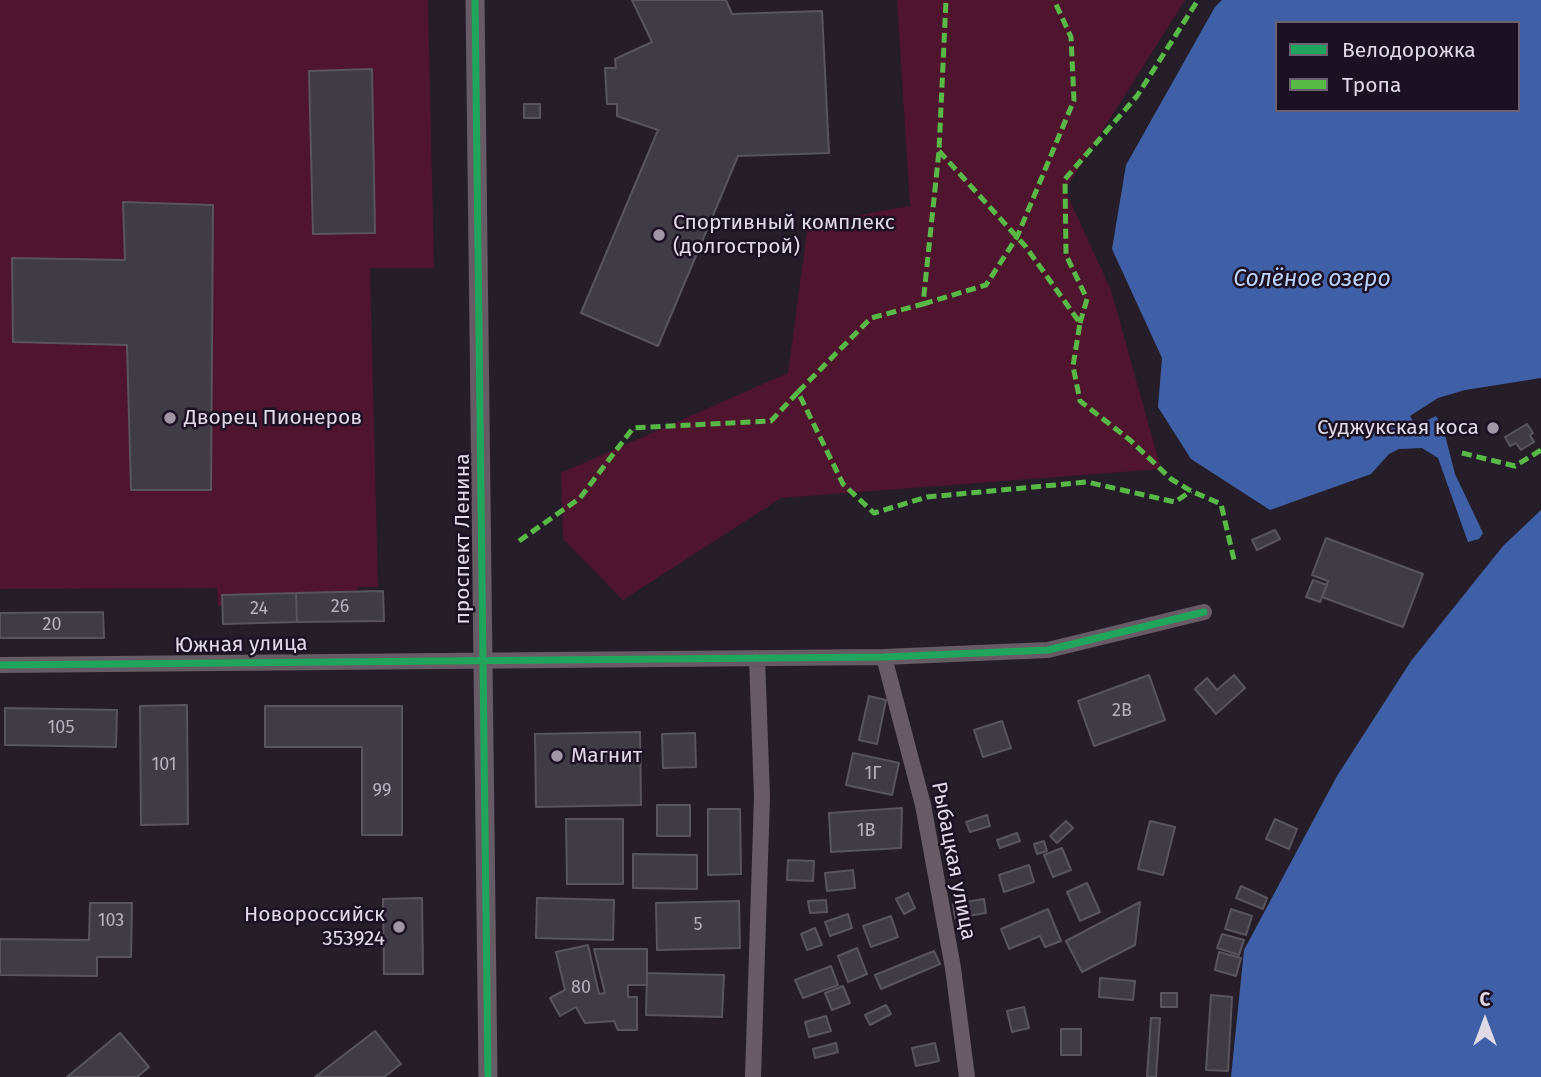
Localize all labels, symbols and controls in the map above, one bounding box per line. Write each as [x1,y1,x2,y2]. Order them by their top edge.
legend [1275,21,1520,112]
text: Велодорожка [1342,37,1476,63]
text: Тропа [1342,72,1401,98]
place label: Спортивный комплекс (долгострой) [673,210,895,260]
marker: Спортивный комплекс (долгострой) [651,227,667,243]
water label: Солёное озеро [1233,266,1391,294]
place label: Дворец Пионеров [184,405,362,431]
marker: Дворец Пионеров [162,410,178,426]
place label: Суджукская коса [1317,415,1479,441]
marker: Суджукская коса [1485,420,1501,436]
street label: проспект Ленина [450,453,476,625]
house number: 26 [331,596,349,618]
house number: 24 [250,598,268,620]
house number: 20 [43,614,61,636]
street label: Южная улица [174,631,308,659]
house number: 2В [1112,700,1132,722]
house number: 105 [48,717,74,739]
place label: Магнит [571,743,642,769]
marker: Магнит [549,748,565,764]
house number: 101 [151,754,177,776]
house number: 1Г [865,763,881,785]
house number: 99 [373,780,391,802]
street label: Рыбацкая улица [925,780,981,942]
house number: 1В [857,820,875,842]
place label: Новороссийск 353924 [244,902,385,952]
house number: 103 [98,910,124,932]
house number: 5 [693,914,703,936]
marker: Новороссийск 353924 [391,919,407,935]
house number: 80 [571,977,591,999]
north arrow [1450,986,1520,1056]
text: С [1480,988,1490,1011]

